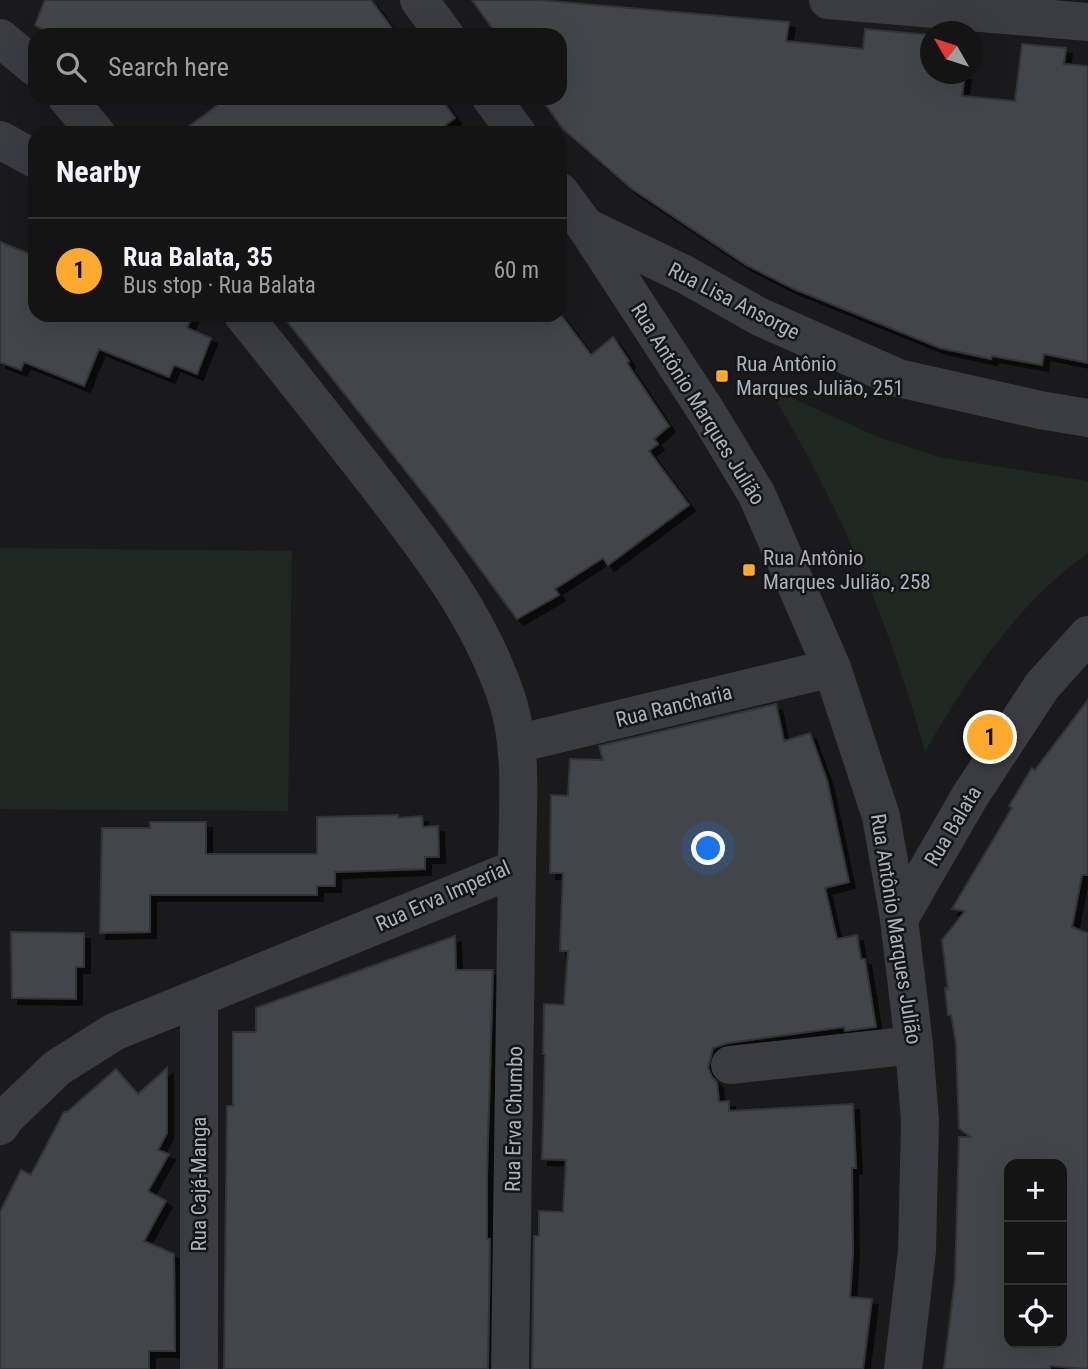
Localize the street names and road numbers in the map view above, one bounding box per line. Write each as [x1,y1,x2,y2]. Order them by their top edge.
street label: Rua Lisa Ansorge [664,258,804,345]
street label: Rua Antônio Marques Julião [626,299,770,509]
street label: Rua Rancharia [613,680,735,732]
street label: Rua Balata [920,782,986,870]
street label: Rua Antônio Marques Julião [866,812,926,1046]
street label: Rua Erva Imperial [372,856,514,936]
street label: Rua Erva Chumbo [501,1046,527,1192]
street label: Rua Cajá-Manga [187,1117,211,1251]

